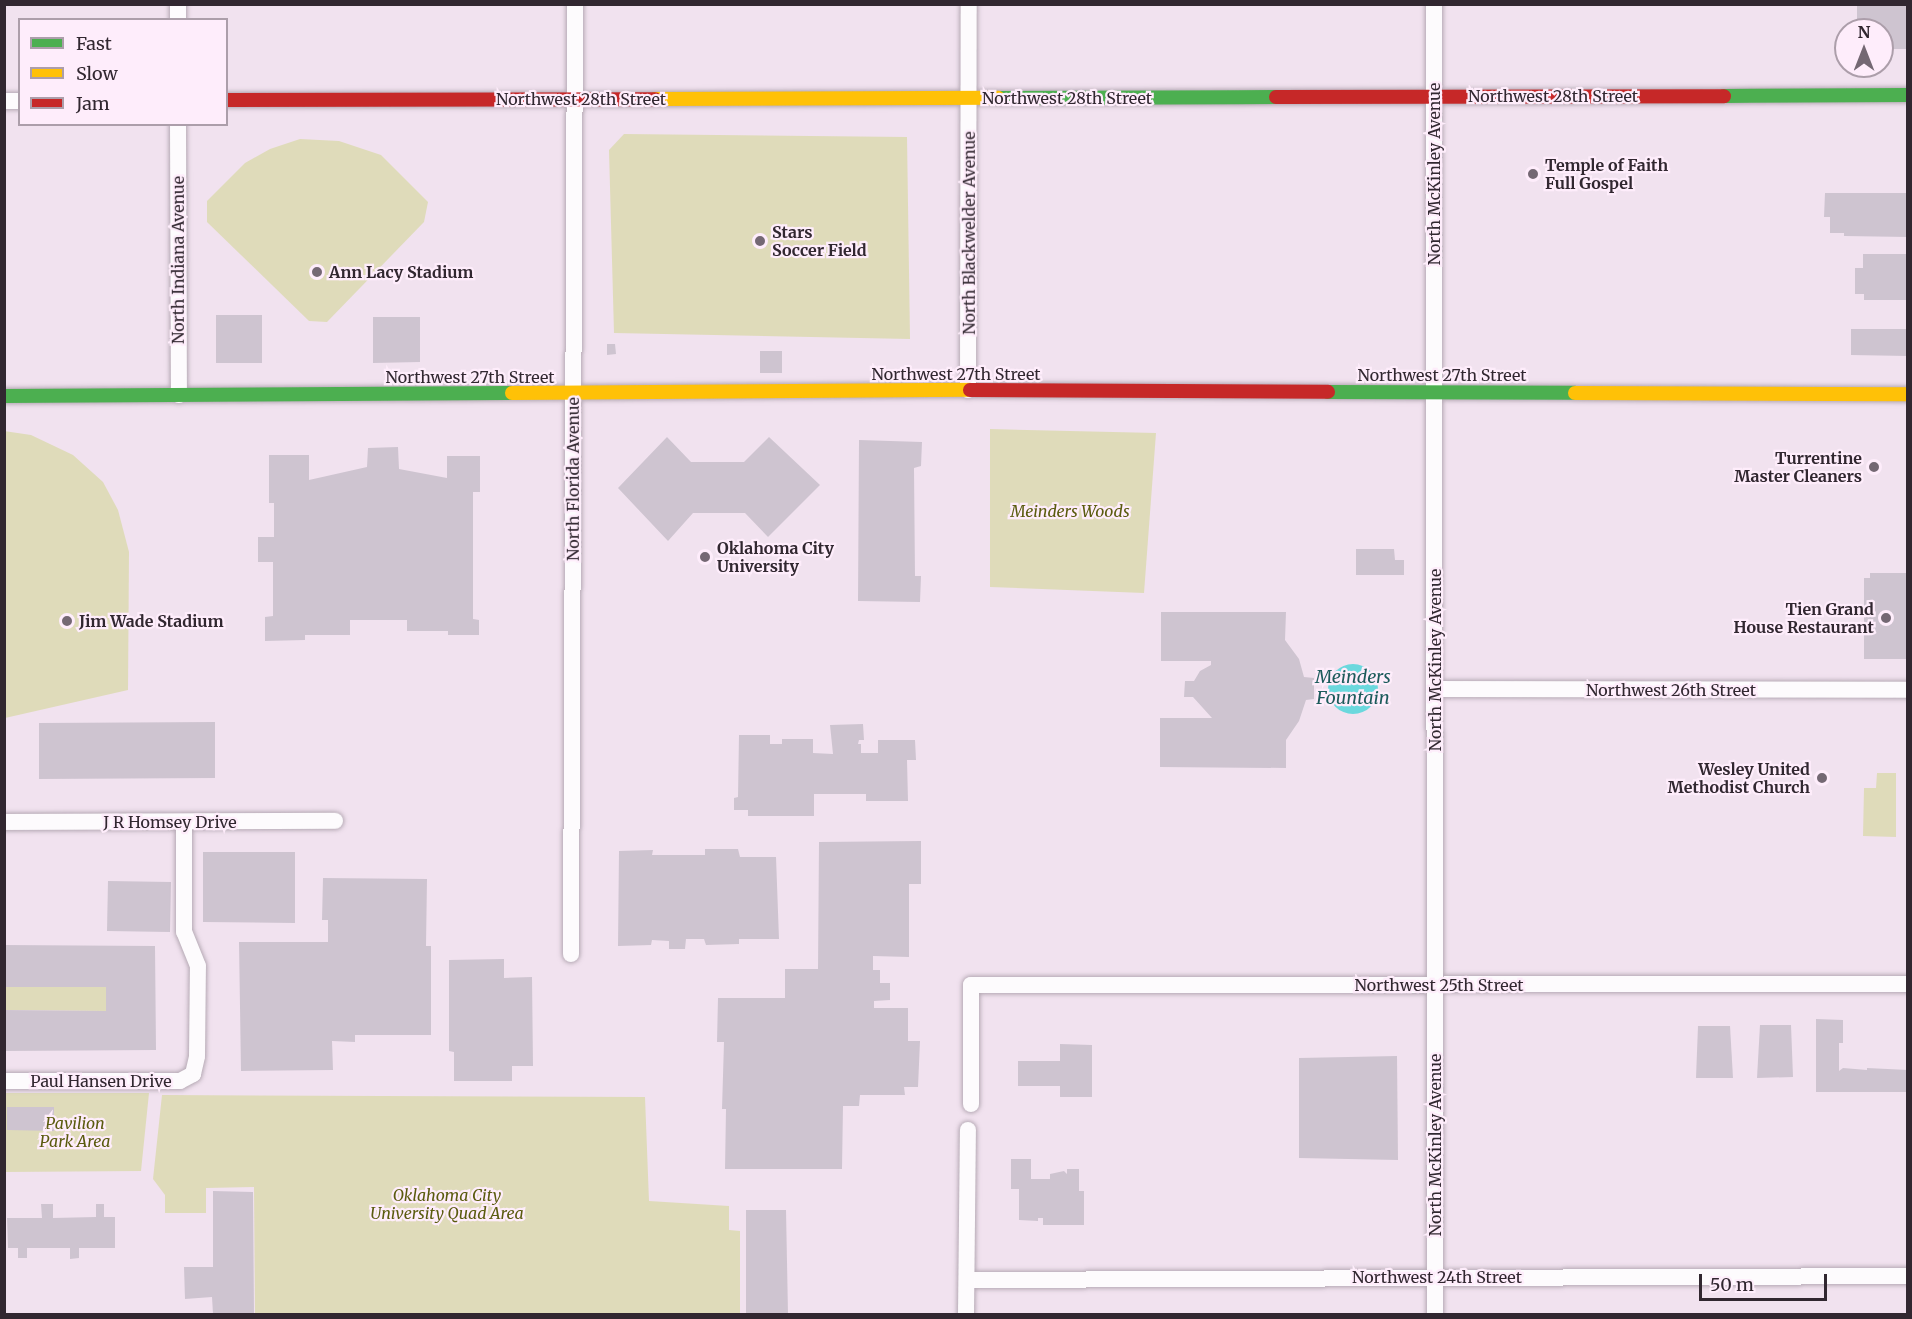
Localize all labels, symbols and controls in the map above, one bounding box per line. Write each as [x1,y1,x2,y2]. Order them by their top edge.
legend [18,18,228,126]
north arrow [1834,18,1894,78]
text: N [1858,22,1870,42]
text: Fast [76,32,112,55]
text: Slow [76,62,118,85]
street label: North McKinley Avenue [1424,83,1444,265]
street label: Northwest 28th Street [1468,86,1638,106]
street label: Northwest 28th Street [982,88,1152,108]
street label: Northwest 28th Street [496,89,666,109]
text: Jam [76,92,110,115]
street label: North Blackwelder Avenue [959,131,979,335]
place label: Temple of Faith Full Gospel [1545,155,1668,193]
marker: Temple of Faith Full Gospel [1526,167,1540,181]
street label: North Indiana Avenue [168,176,188,344]
place label: Stars Soccer Field [772,222,867,260]
marker: Stars Soccer Field [753,234,767,248]
place label: Ann Lacy Stadium [329,262,473,282]
marker: Ann Lacy Stadium [310,265,324,279]
street label: Northwest 27th Street [871,364,1041,384]
street label: Northwest 27th Street [1357,365,1527,385]
street label: Northwest 27th Street [385,367,555,387]
street label: North Florida Avenue [563,397,583,561]
place label: Turrentine Master Cleaners [1734,448,1862,486]
marker: Turrentine Master Cleaners [1867,460,1881,474]
park label: Meinders Woods [1010,501,1130,521]
place label: Oklahoma City University [717,538,834,576]
marker: Oklahoma City University [698,550,712,564]
street label: North McKinley Avenue [1425,569,1445,751]
place label: Tien Grand House Restaurant [1734,599,1874,637]
place label: Jim Wade Stadium [79,611,224,631]
marker: Tien Grand House Restaurant [1879,611,1893,625]
marker: Jim Wade Stadium [60,614,74,628]
water label: Meinders Fountain [1315,667,1391,710]
street label: Northwest 26th Street [1586,680,1756,700]
place label: Wesley United Methodist Church [1668,759,1810,797]
marker: Wesley United Methodist Church [1815,771,1829,785]
street label: J R Homsey Drive [103,812,237,832]
street label: Northwest 25th Street [1355,975,1523,995]
street label: North McKinley Avenue [1425,1054,1445,1236]
street label: Paul Hansen Drive [30,1071,172,1091]
park label: Pavilion Park Area [40,1113,110,1151]
park label: Oklahoma City University Quad Area [370,1185,524,1223]
scale bar [1702,1262,1830,1300]
street label: Northwest 24th Street [1352,1267,1522,1287]
text: 50 m [1710,1273,1754,1296]

